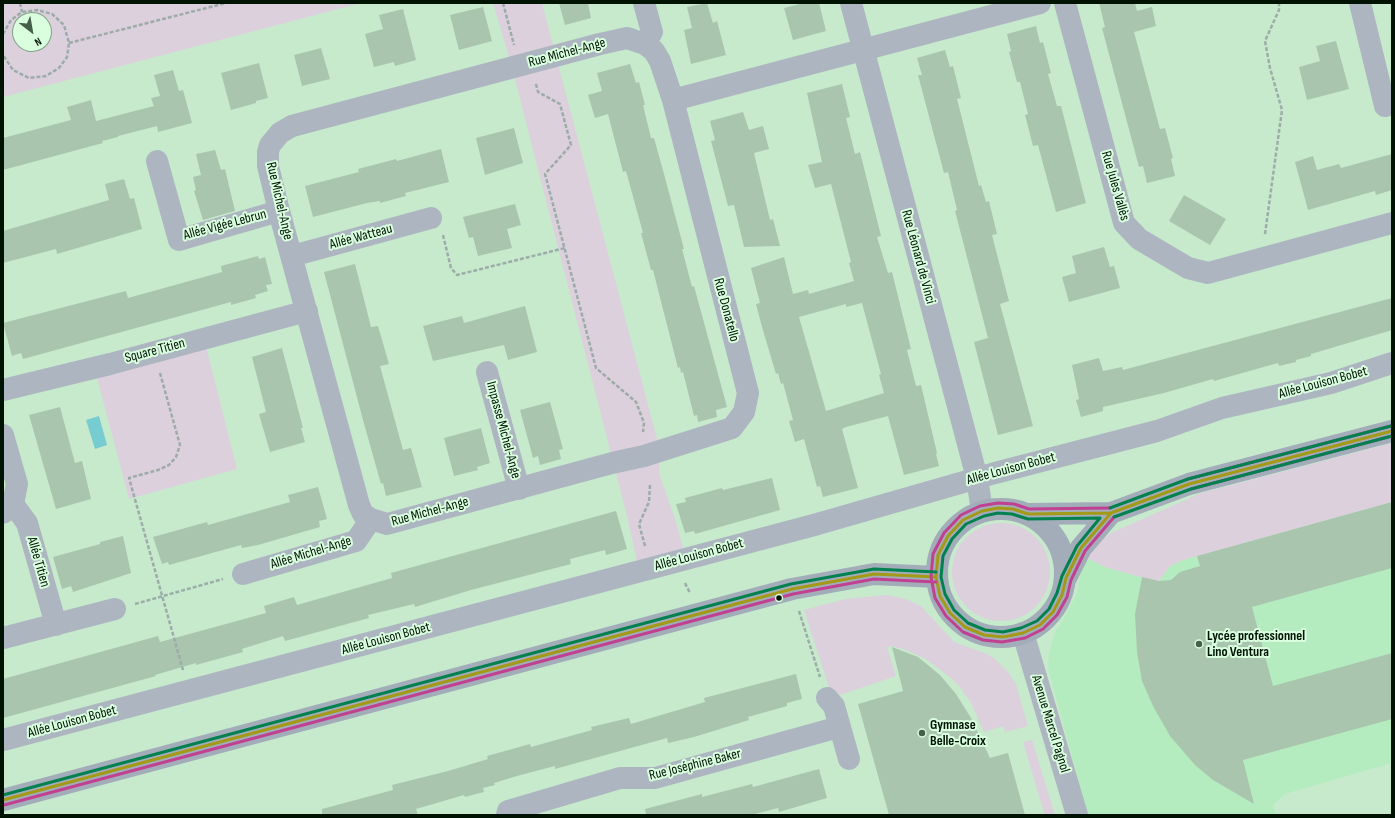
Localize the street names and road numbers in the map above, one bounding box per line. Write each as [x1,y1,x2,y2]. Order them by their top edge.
street label: Rue Michel-Ange [527,35,607,71]
street label: Rue Jules Vallès [1097,149,1133,223]
street label: Rue Michel-Ange [262,161,296,241]
street label: Allée Vigée Lebrun [182,206,268,244]
street label: Rue Léonard de Vinci [897,208,939,306]
street label: Allée Watteau [328,221,394,253]
street label: Rue Donatello [709,276,743,344]
street label: Square Titien [123,335,187,367]
street label: Allée Louison Bobet [1277,363,1369,403]
street label: Impasse Michel-Ange [482,380,524,480]
street label: Allée Louison Bobet [965,449,1057,489]
street label: Rue Michel-Ange [390,494,470,530]
street label: Allée Michel-Ange [268,533,354,573]
street label: Allée Titien [23,535,53,589]
street label: Allée Louison Bobet [653,535,745,575]
street label: Allée Louison Bobet [340,619,432,659]
street label: Avenue Marcel Pagnol [1027,673,1073,775]
street label: Allée Louison Bobet [26,702,118,742]
street label: Rue Joséphine Baker [647,745,743,785]

